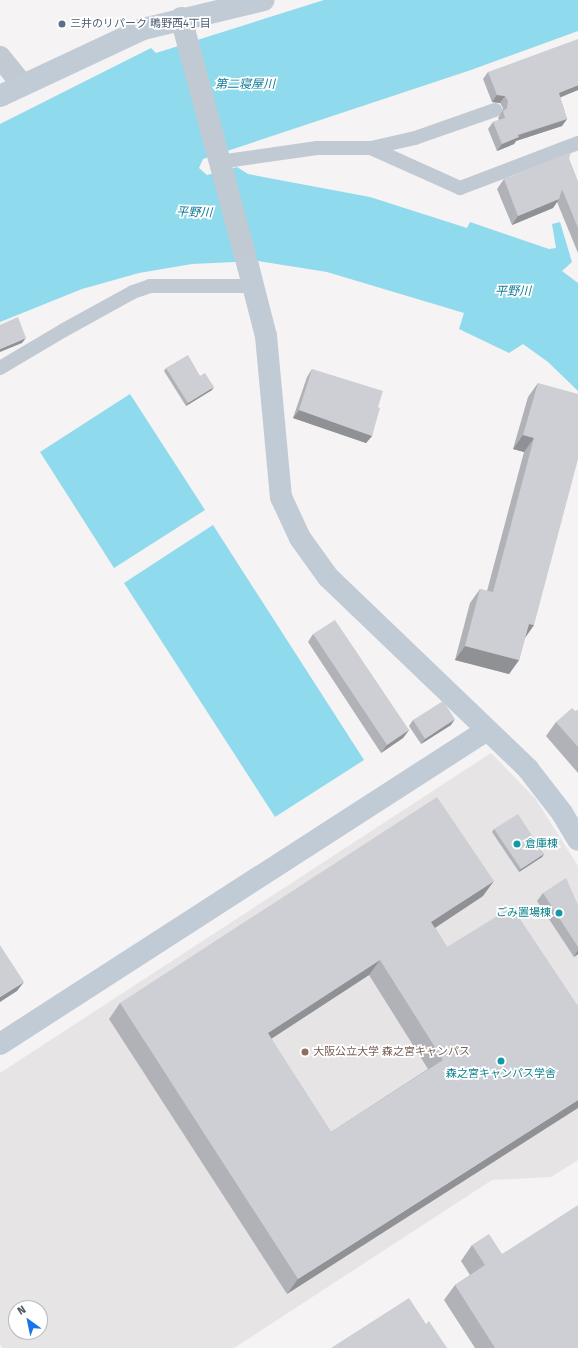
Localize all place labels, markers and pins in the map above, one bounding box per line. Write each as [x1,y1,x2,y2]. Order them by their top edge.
place label: 三井のリパーク 鴫野西4丁目 [70,17,211,31]
marker: 三井のリパーク 鴫野西4丁目 [57,19,67,29]
place label: 倉庫棟 [525,837,558,851]
marker: 倉庫棟 [512,839,522,849]
place label: ごみ置場棟 [496,906,551,920]
marker: ごみ置場棟 [554,908,564,918]
place label: 大阪公立大学 森之宮キャンパス [313,1045,470,1059]
marker: 大阪公立大学 森之宮キャンパス [300,1047,310,1057]
marker: 森之宮キャンパス学舎 [496,1056,506,1066]
place label: 森之宮キャンパス学舎 [446,1067,556,1081]

